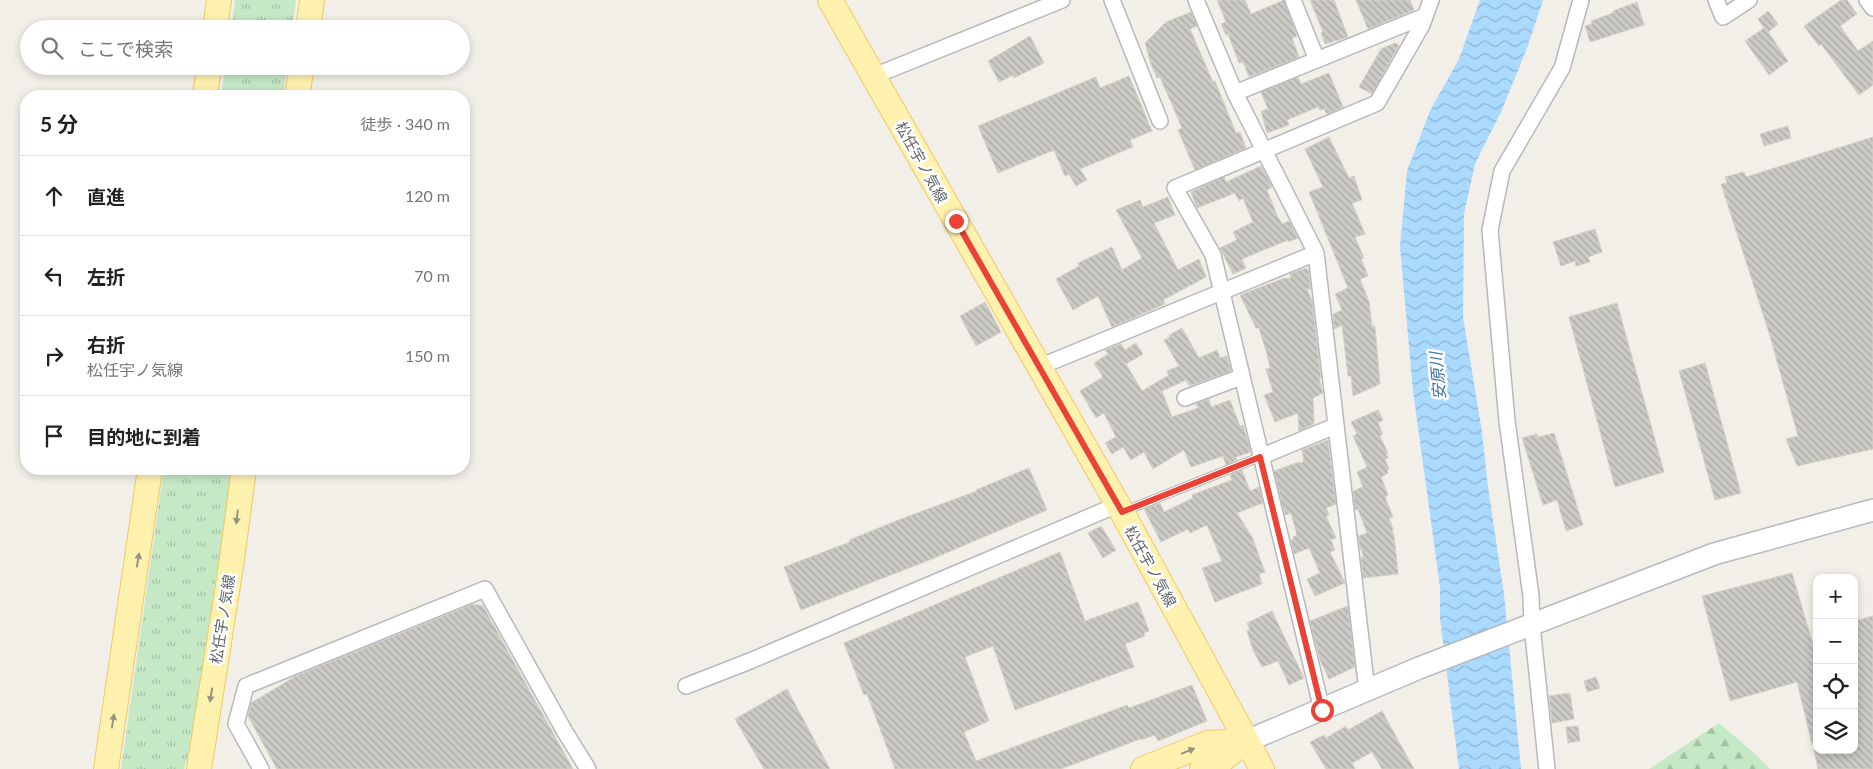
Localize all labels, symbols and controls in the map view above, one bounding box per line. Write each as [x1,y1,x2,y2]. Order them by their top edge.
search box [20,20,470,75]
icon: search [38,34,66,62]
text: ここで検索 [78,37,173,60]
text: 5 分 [40,111,78,136]
text: 徒歩 · 340 m [361,114,450,133]
street label: 松任宇ノ気線 [892,118,952,206]
icon: ahead [40,182,68,210]
text: 直進 [87,185,125,208]
text: 120 m [405,186,450,205]
route end [945,210,968,233]
icon: left [40,262,68,290]
text: 左折 [87,265,125,288]
text: 70 m [414,266,450,285]
text: 右折 [87,333,125,356]
icon: right [40,342,68,370]
text: 150 m [405,346,450,365]
water label: 安原川 [1425,349,1449,401]
text: 松任宇ノ気線 [87,360,183,379]
icon: arrive [40,422,68,450]
text: 目的地に到着 [87,425,201,448]
one-way arrow [233,509,241,525]
street label: 松任宇ノ気線 [1121,522,1181,610]
one-way arrow [134,552,142,568]
street label: 松任宇ノ気線 [206,573,238,665]
map controls [1813,574,1858,754]
button: + [1813,574,1858,619]
button: − [1813,619,1858,664]
button: locate [1813,664,1858,709]
one-way arrow [206,687,214,703]
route start [1311,699,1334,722]
button: layers [1813,709,1858,754]
one-way arrow [109,712,117,728]
one-way arrow [1181,747,1196,755]

